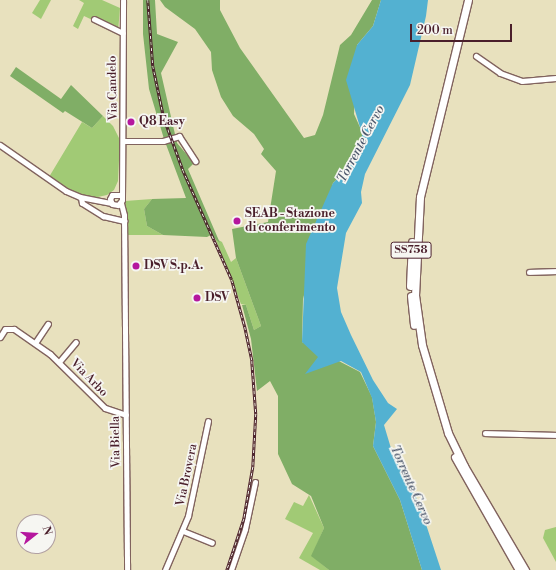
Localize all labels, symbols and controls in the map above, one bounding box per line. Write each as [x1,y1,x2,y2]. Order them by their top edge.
scale bar [412,16,514,42]
text: 200 m [417,23,453,38]
street label: Via Candelo [105,55,121,121]
water label: Torrente Cervo [334,103,388,185]
place label: Q8 Easy [139,115,185,129]
marker: Q8 Easy [126,117,136,127]
place label: SEAB - Stazione di conferimento [245,207,336,235]
marker: SEAB - Stazione di conferimento [232,216,242,226]
road number: SS758 [390,241,432,259]
place label: DSV S.p.A. [144,259,203,273]
marker: DSV S.p.A. [131,261,141,271]
place label: DSV [205,291,229,305]
marker: DSV [192,293,202,303]
street label: Via Arbo [67,356,111,400]
street label: Via Biella [108,416,124,468]
street label: Via Brovera [173,442,201,508]
water label: Torrente Cervo [386,443,436,527]
north arrow [16,514,56,554]
text: N [39,525,54,537]

